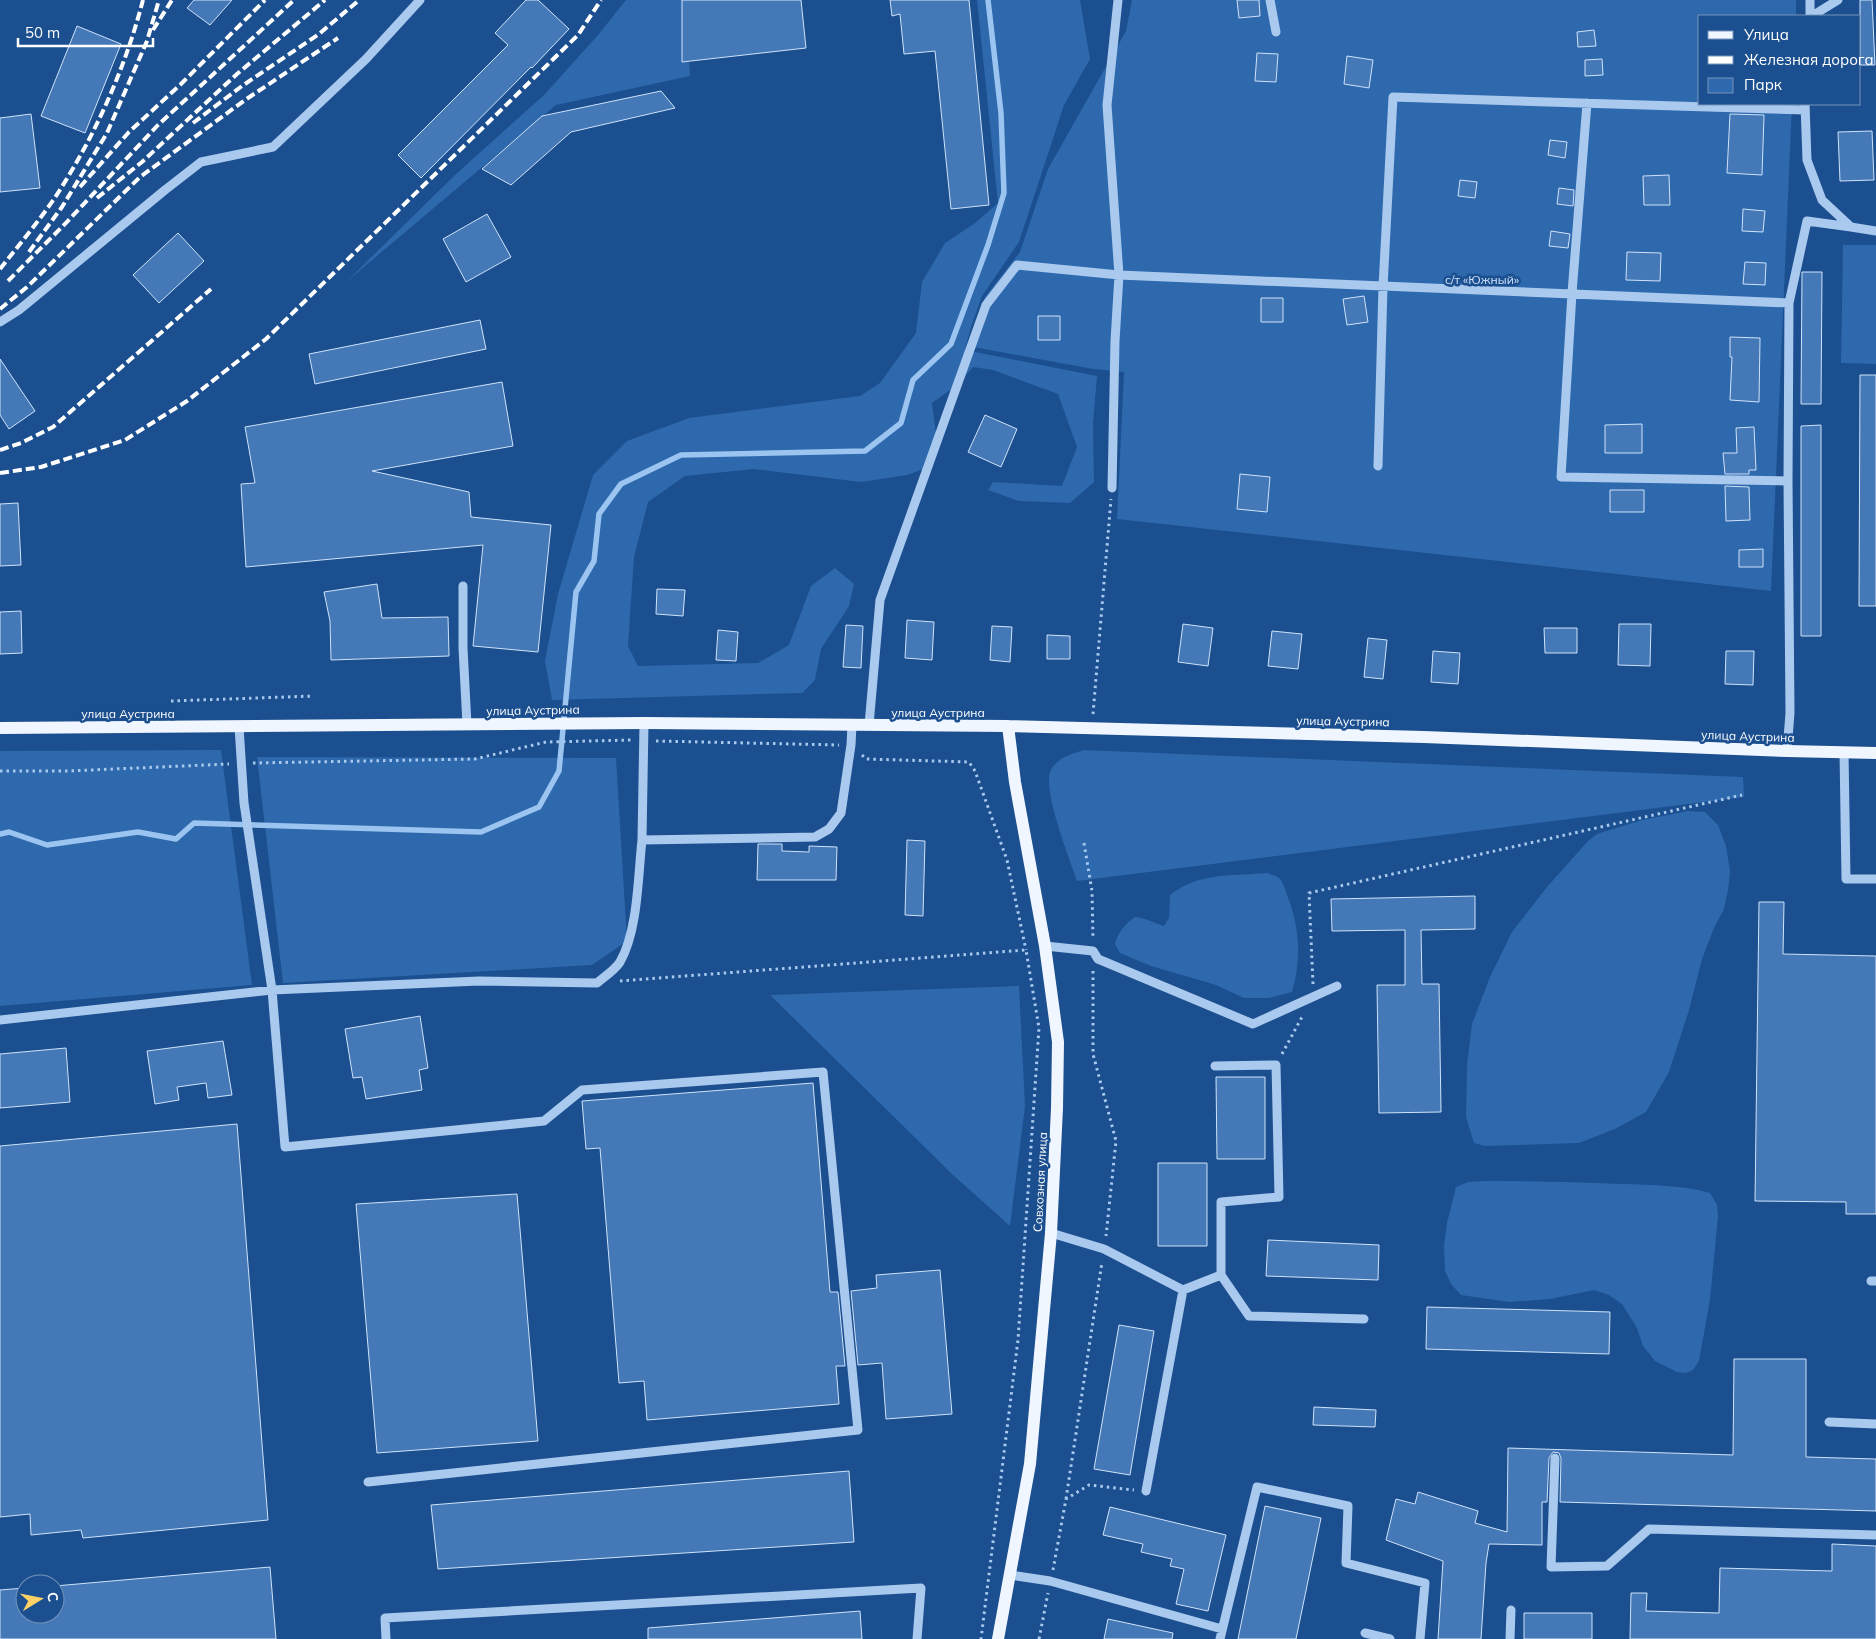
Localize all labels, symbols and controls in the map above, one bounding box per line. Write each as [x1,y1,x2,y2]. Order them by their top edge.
scale bar [18,15,152,47]
legend [1698,15,1861,105]
text: 50 m [25,23,60,42]
text: Улица [1743,25,1789,44]
text: Железная дорога [1744,50,1874,69]
text: Парк [1744,75,1783,94]
park label: с/т «Южный» [1445,272,1520,287]
street label: улица Аустрина [486,702,580,718]
street label: улица Аустрина [891,705,985,720]
street label: улица Аустрина [81,706,175,721]
street label: улица Аустрина [1296,713,1390,729]
street label: улица Аустрина [1701,727,1795,745]
street label: Совхозная улица [1030,1131,1050,1233]
north arrow [15,1574,65,1624]
text: С [43,1590,62,1603]

